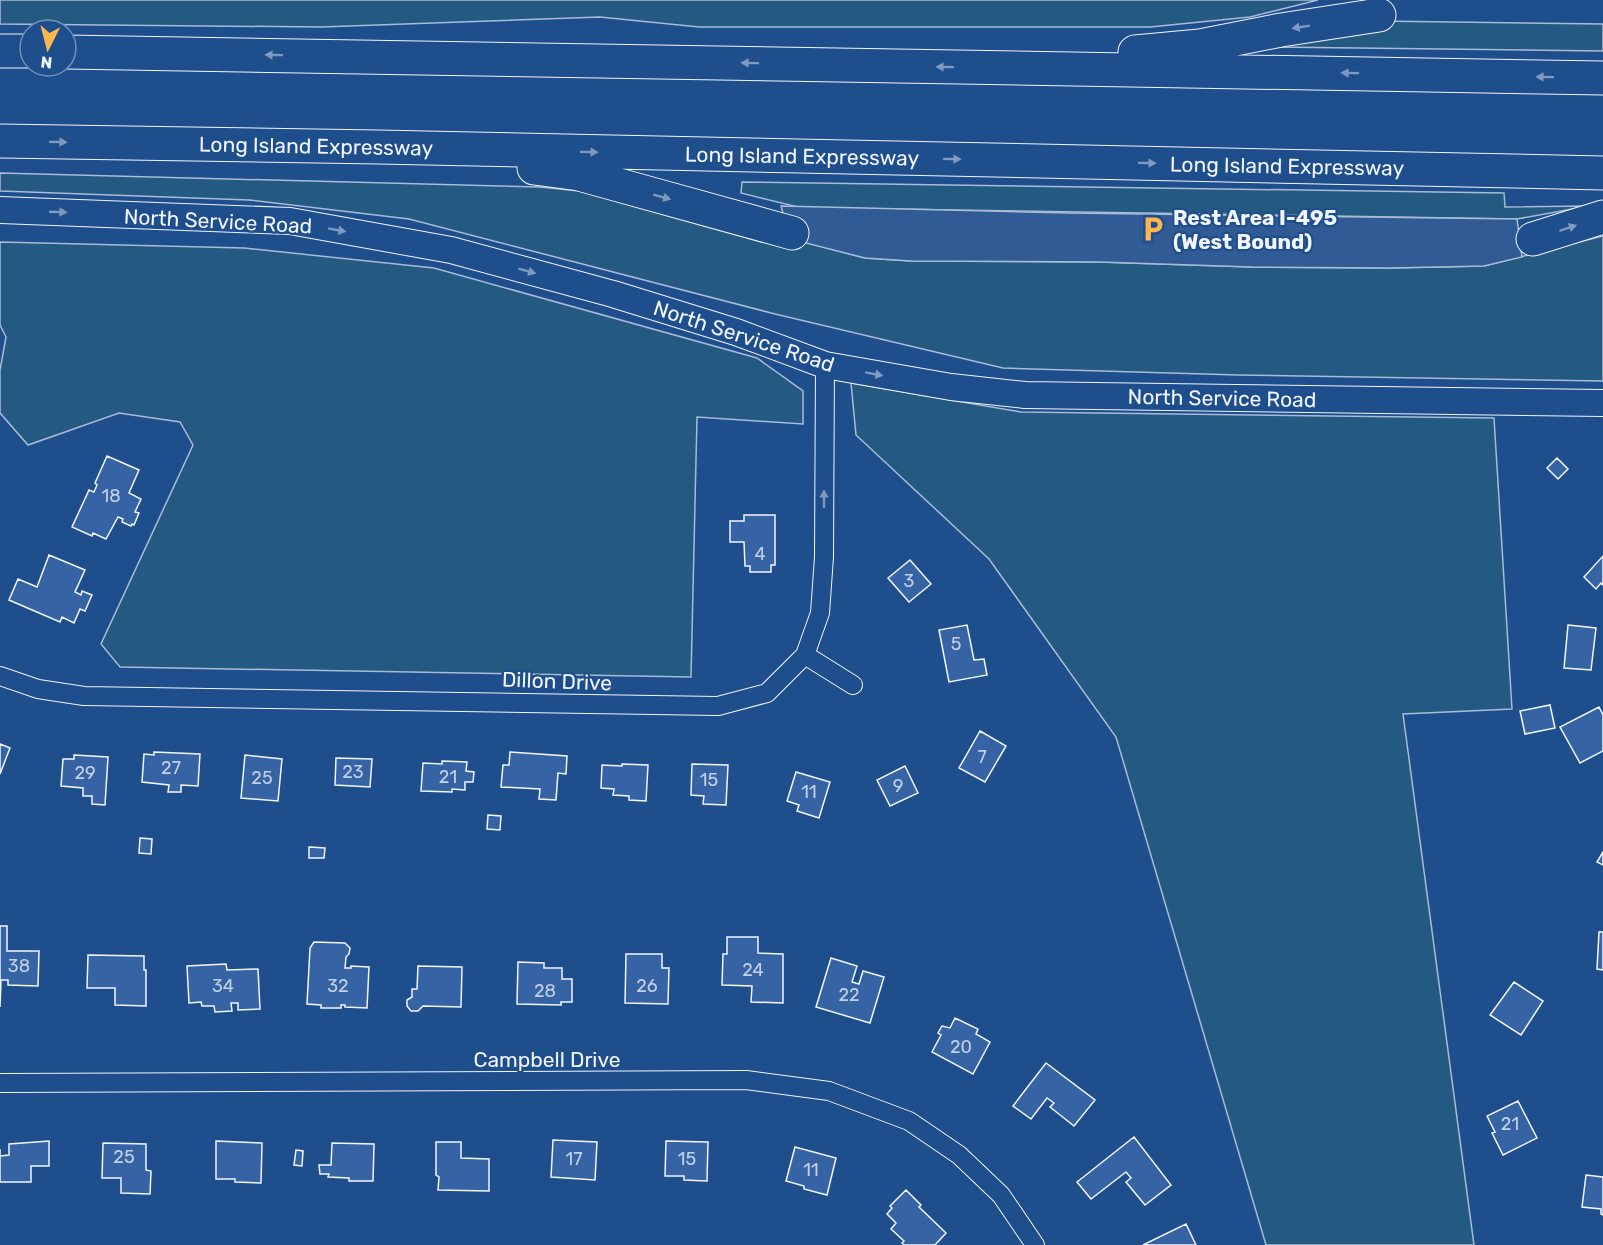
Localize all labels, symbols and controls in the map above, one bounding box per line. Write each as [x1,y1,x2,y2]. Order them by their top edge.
north arrow [18,18,78,78]
one-way arrow [1291,22,1310,31]
one-way arrow [265,51,284,60]
text: N [40,52,53,72]
one-way arrow [740,59,759,68]
one-way arrow [935,62,954,71]
one-way arrow [1340,69,1359,78]
one-way arrow [1535,72,1554,81]
street label: Long Island Expressway [199,131,434,161]
one-way arrow [49,137,68,147]
street label: Long Island Expressway [685,141,920,171]
one-way arrow [580,147,599,156]
street label: Long Island Expressway [1170,151,1405,181]
one-way arrow [943,154,962,164]
one-way arrow [1138,159,1157,168]
one-way arrow [653,193,671,202]
street label: North Service Road [123,204,313,238]
place label: Rest Area I-495 (West Bound) [1173,205,1337,254]
one-way arrow [49,208,68,217]
parking icon: Rest Area I-495 (West Bound) [1138,214,1168,244]
one-way arrow [1559,223,1577,232]
one-way arrow [327,225,346,234]
one-way arrow [518,267,536,276]
street label: North Service Road [650,295,838,377]
one-way arrow [865,370,884,379]
street label: North Service Road [1128,384,1316,412]
house number: 18 [101,485,121,507]
one-way arrow [819,489,829,508]
house number: 4 [754,543,766,565]
house number: 3 [904,570,914,592]
house number: 5 [951,633,961,655]
street label: Dillon Drive [501,667,613,695]
house number: 7 [977,746,987,768]
house number: 27 [161,757,181,779]
house number: 23 [342,761,364,783]
house number: 29 [74,762,96,784]
house number: 21 [439,766,457,788]
house number: 25 [251,767,273,789]
house number: 15 [700,769,718,791]
house number: 9 [893,775,903,797]
house number: 11 [801,781,817,803]
house number: 38 [8,955,30,977]
house number: 24 [742,959,764,981]
house number: 34 [212,975,234,997]
house number: 32 [327,975,349,997]
house number: 26 [636,975,658,997]
house number: 28 [534,980,556,1002]
house number: 22 [838,984,860,1006]
house number: 20 [950,1036,972,1058]
street label: Campbell Drive [474,1047,620,1072]
house number: 21 [1501,1113,1519,1135]
house number: 25 [113,1146,135,1168]
house number: 17 [566,1148,582,1170]
house number: 15 [678,1148,696,1170]
house number: 11 [803,1159,819,1181]

